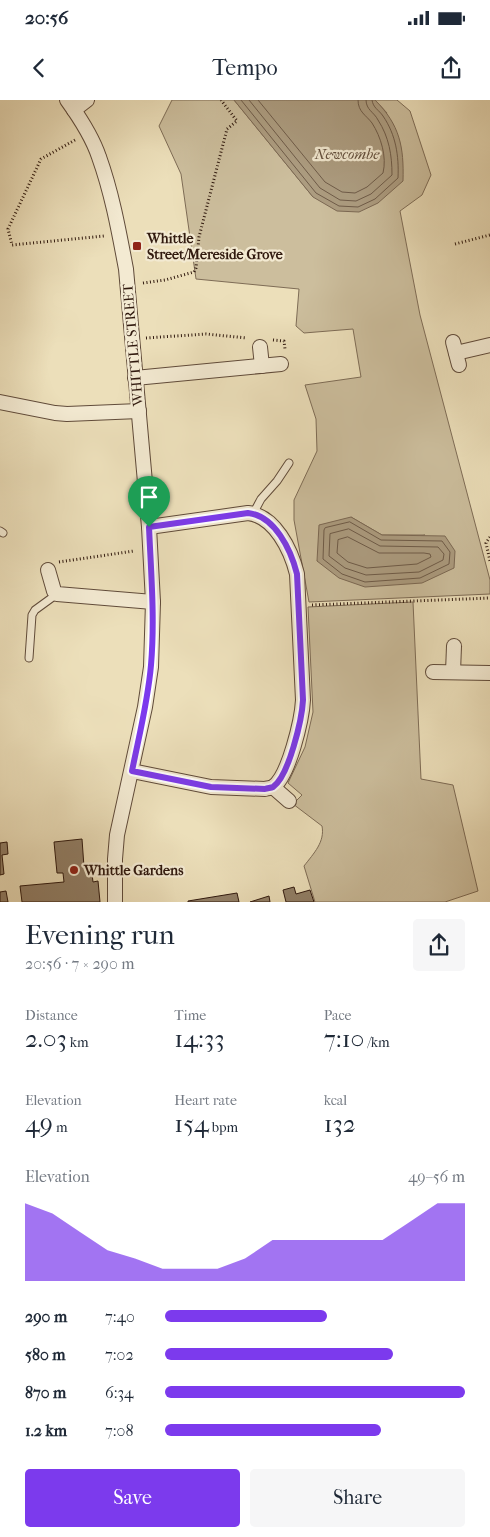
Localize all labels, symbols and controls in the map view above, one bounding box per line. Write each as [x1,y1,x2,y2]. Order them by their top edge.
text: 20:56 [25,7,68,29]
icon: back [25,54,53,82]
icon: share [437,54,465,82]
text: Tempo [212,55,278,81]
water label: Newcombe [314,145,380,163]
place label: Whittle Street/Mereside Grove [146,230,283,263]
marker: Whittle Street/Mereside Grove [131,240,143,252]
street label: WHITTLE STREET [119,283,147,408]
pin [128,476,170,527]
icon: arrive [135,483,163,511]
place label: Whittle Gardens [83,862,184,879]
marker: Whittle Gardens [68,864,80,876]
text: Evening run [25,918,175,951]
button: share [413,919,465,971]
text: 20:56 · 7 × 290 m [25,954,135,973]
text: Distance [25,1007,78,1024]
text: Time [174,1007,206,1024]
text: Pace [324,1007,352,1024]
text: 2.03 [25,1024,67,1053]
text: 14:33 [174,1024,225,1053]
text: 7:10 [324,1024,364,1053]
text: km [67,1034,89,1051]
text: /km [364,1034,390,1051]
text: Elevation [25,1092,82,1109]
text: Heart rate [174,1092,237,1109]
text: kcal [324,1092,347,1109]
text: 49 [25,1109,53,1138]
text: 154 [174,1109,209,1138]
text: 132 [324,1109,356,1138]
text: m [53,1119,68,1136]
text: bpm [209,1119,238,1136]
text: Elevation [25,1167,90,1186]
text: 49–56 m [408,1167,465,1186]
text: 290 m [25,1307,67,1326]
text: 7:40 [105,1307,135,1326]
text: 580 m [25,1345,66,1364]
text: 7:02 [105,1345,134,1364]
text: 870 m [25,1383,66,1402]
text: 6:34 [105,1383,134,1402]
text: 1.2 km [25,1421,67,1440]
text: 7:08 [105,1421,133,1440]
button: Save [25,1469,240,1527]
button: Share [250,1469,465,1527]

